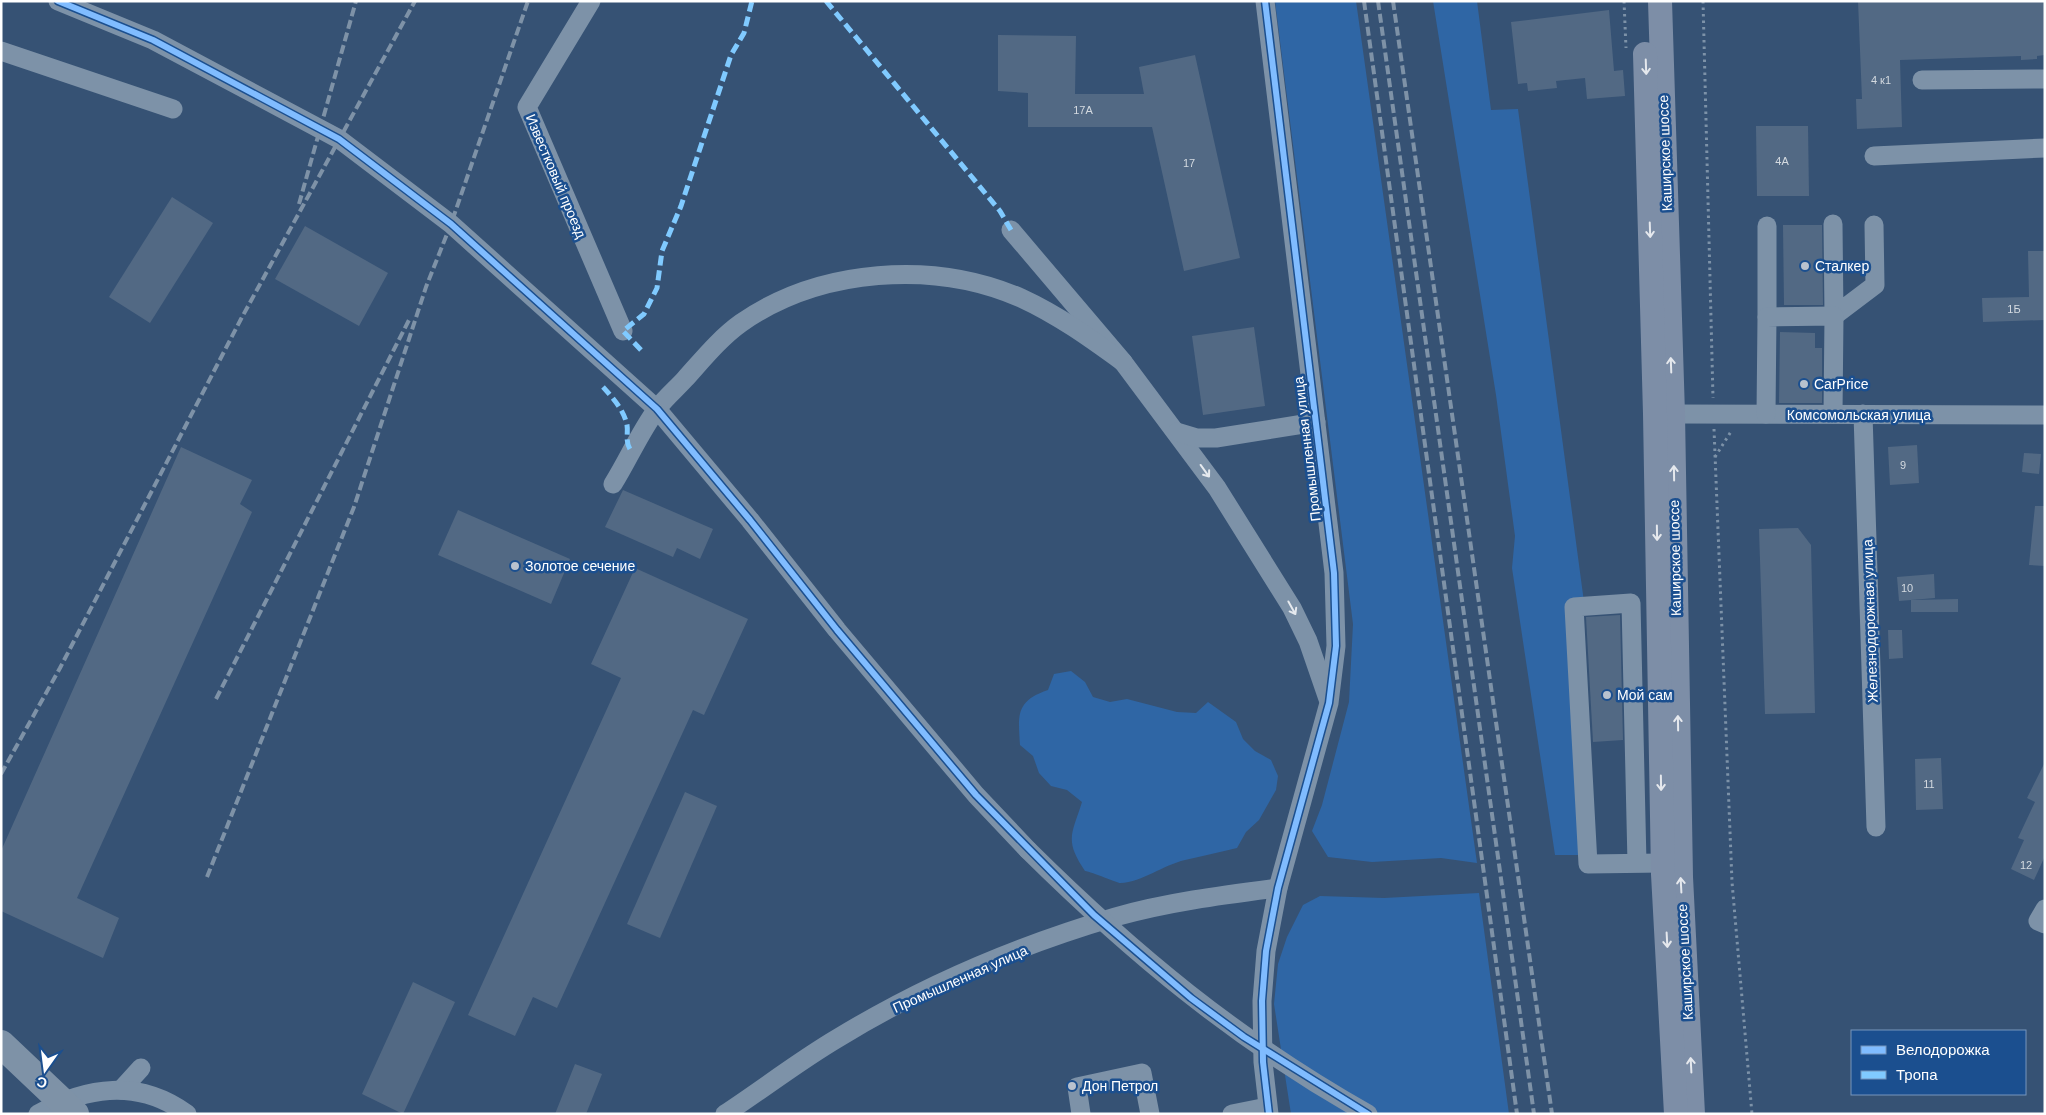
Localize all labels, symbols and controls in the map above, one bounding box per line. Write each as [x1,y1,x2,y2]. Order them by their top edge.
one-way arrow [1641,59,1651,75]
house number: 4 к1 [1871,74,1891,86]
street label: Каширское шоссе [1655,94,1675,211]
house number: 17А [1073,104,1093,116]
street label: Известковый проезд [523,112,589,240]
house number: 4А [1775,155,1789,167]
house number: 17 [1183,157,1195,169]
one-way arrow [1645,222,1655,238]
place label: Сталкер [1815,258,1869,274]
marker: Сталкер [1799,260,1811,272]
house number: 1Б [2007,303,2021,315]
one-way arrow [1667,357,1676,373]
street label: Промышленная улица [1290,376,1324,522]
place label: CarPrice [1814,376,1869,392]
marker: CarPrice [1798,378,1810,390]
street label: Комсомольская улица [1787,407,1931,423]
house number: 9 [1900,459,1906,471]
one-way arrow [1200,464,1210,478]
one-way arrow [1669,465,1679,482]
street label: Каширское шоссе [1666,499,1684,616]
one-way arrow [1652,524,1662,541]
street label: Железнодорожная улица [1859,539,1881,703]
place label: Золотое сечение [525,558,635,574]
marker: Золотое сечение [509,560,521,572]
house number: 10 [1901,582,1913,594]
one-way arrow [1287,601,1297,616]
place label: Мой сам [1617,687,1673,703]
marker: Мой сам [1601,689,1613,701]
one-way arrow [1673,715,1683,732]
one-way arrow [1656,774,1666,791]
house number: 11 [1923,778,1935,790]
house number: 12 [2020,859,2032,871]
one-way arrow [1677,878,1686,894]
street label: Каширское шоссе [1674,903,1696,1021]
one-way arrow [1662,931,1671,947]
street label: Промышленная улица [890,942,1030,1016]
legend [1851,1030,2026,1095]
text: Велодорожка [1896,1041,1990,1058]
north arrow [20,1045,70,1095]
one-way arrow [1686,1057,1695,1073]
text: Тропа [1896,1066,1938,1083]
text: С [35,1074,49,1092]
place label: Дон Петрол [1082,1078,1158,1094]
marker: Дон Петрол [1066,1080,1078,1092]

